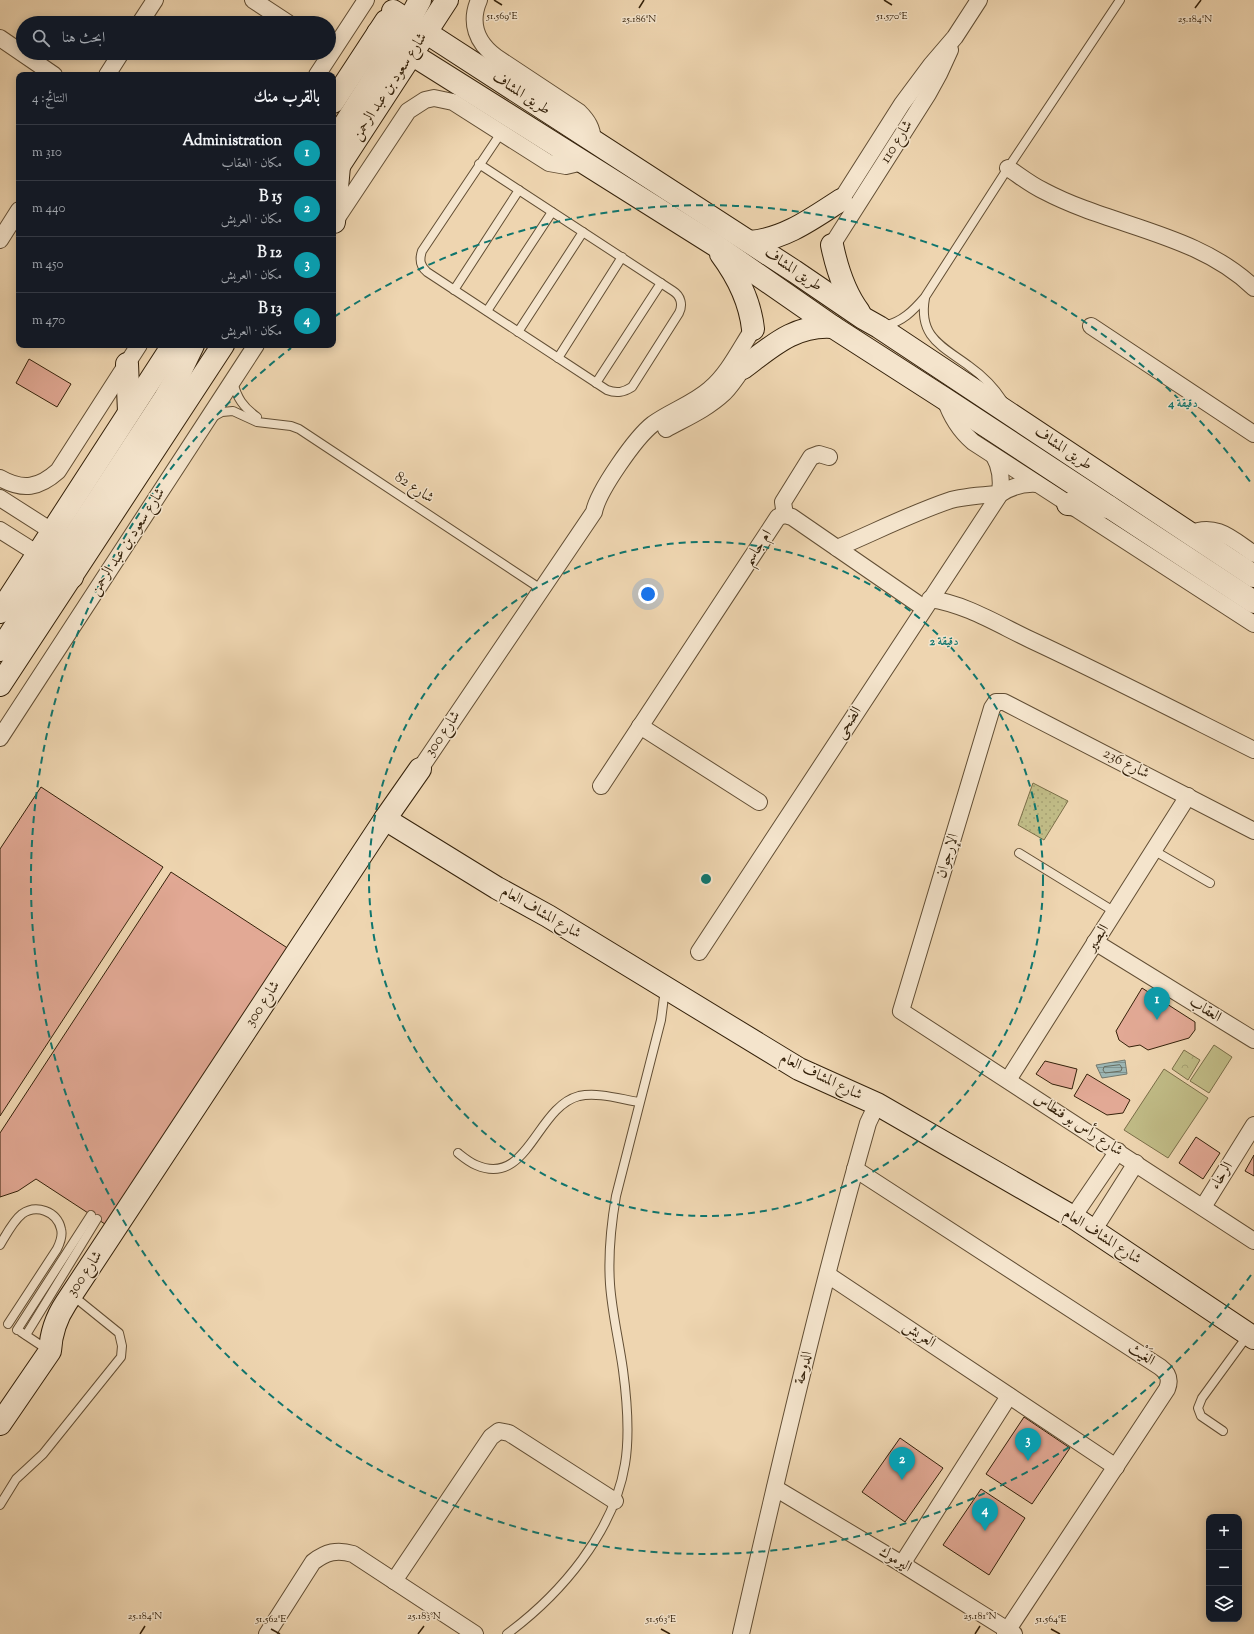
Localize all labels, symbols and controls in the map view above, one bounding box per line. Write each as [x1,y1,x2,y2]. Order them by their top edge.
text: 51.569°E [485,9,518,24]
text: 51.570°E [875,9,908,24]
text: 25.186°N [622,12,656,27]
text: 25.184°N [1178,12,1212,27]
search box [16,16,336,60]
icon: search [30,27,52,49]
text: ابحث هنا [62,28,105,49]
street label: شارع سعود بن عبد الرحمن [347,29,434,146]
street label: طريق المشاف [488,67,554,121]
text: بالقرب منك [254,86,320,110]
text: النتائج: 4 [32,90,68,108]
street label: شارع 110 [876,116,919,168]
text: Administration [182,131,282,152]
text: 310 m [32,144,62,162]
text: 1 [305,144,309,162]
text: مكان · العقاب [222,155,282,173]
text: B 15 [259,187,282,208]
text: 440 m [32,200,65,218]
text: 2 [304,200,310,218]
text: مكان · العريش [221,211,282,229]
text: B 12 [257,243,282,264]
street label: طريق المشاف [760,243,826,297]
text: 450 m [32,256,63,274]
text: 3 [304,256,310,274]
text: مكان · العريش [221,267,282,285]
text: B 13 [258,299,282,320]
text: 470 m [32,312,65,330]
text: 4 [304,312,310,330]
text: مكان · العريش [221,323,282,341]
text: 4 دقيقة [1167,395,1198,413]
street label: طريق المشاف [1030,422,1096,476]
street label: شارع 82 [389,467,438,510]
street label: شارع سعود بن عبد الرحمن [85,484,172,601]
street label: ام جاسم [738,526,780,572]
your location [638,584,658,604]
text: 2 دقيقة [929,633,959,651]
street label: الضحى [831,703,867,743]
street label: شارع 300 [420,707,467,762]
street label: شارع 236 [1099,743,1153,786]
street label: الإرجوان [931,831,965,881]
centre of rings [699,872,713,886]
street label: شارع المشاف العام [497,882,585,945]
street label: البصير [1080,920,1115,957]
street label: شارع 300 [240,977,287,1032]
pin: 1 [1144,987,1170,1020]
street label: العقاب [1185,992,1225,1028]
street label: شارع المشاف العام [776,1048,866,1107]
street label: شارع رأس بو فنطاس [1029,1087,1128,1163]
street label: الرخاء [1205,1158,1239,1194]
street label: شارع المشاف العام [1058,1204,1145,1271]
street label: شارع 300 [62,1247,109,1302]
street label: العريش [898,1316,940,1354]
street label: الغَيْث [1123,1337,1160,1372]
street label: الدوحة [790,1349,818,1387]
pin: 3 [1015,1428,1041,1461]
pin: 2 [889,1447,915,1480]
pin: 4 [972,1498,998,1531]
map controls [1206,1514,1242,1622]
button: + [1206,1514,1242,1550]
street label: اليرموك [875,1542,915,1578]
button: − [1206,1550,1242,1586]
button: layers [1206,1586,1242,1622]
text: 25.184°N [128,1609,162,1624]
text: 25.183°N [407,1609,441,1624]
text: 25.181°N [964,1609,997,1624]
text: 51.562°E [255,1612,286,1627]
text: 51.563°E [645,1612,676,1627]
text: 51.564°E [1034,1612,1067,1627]

